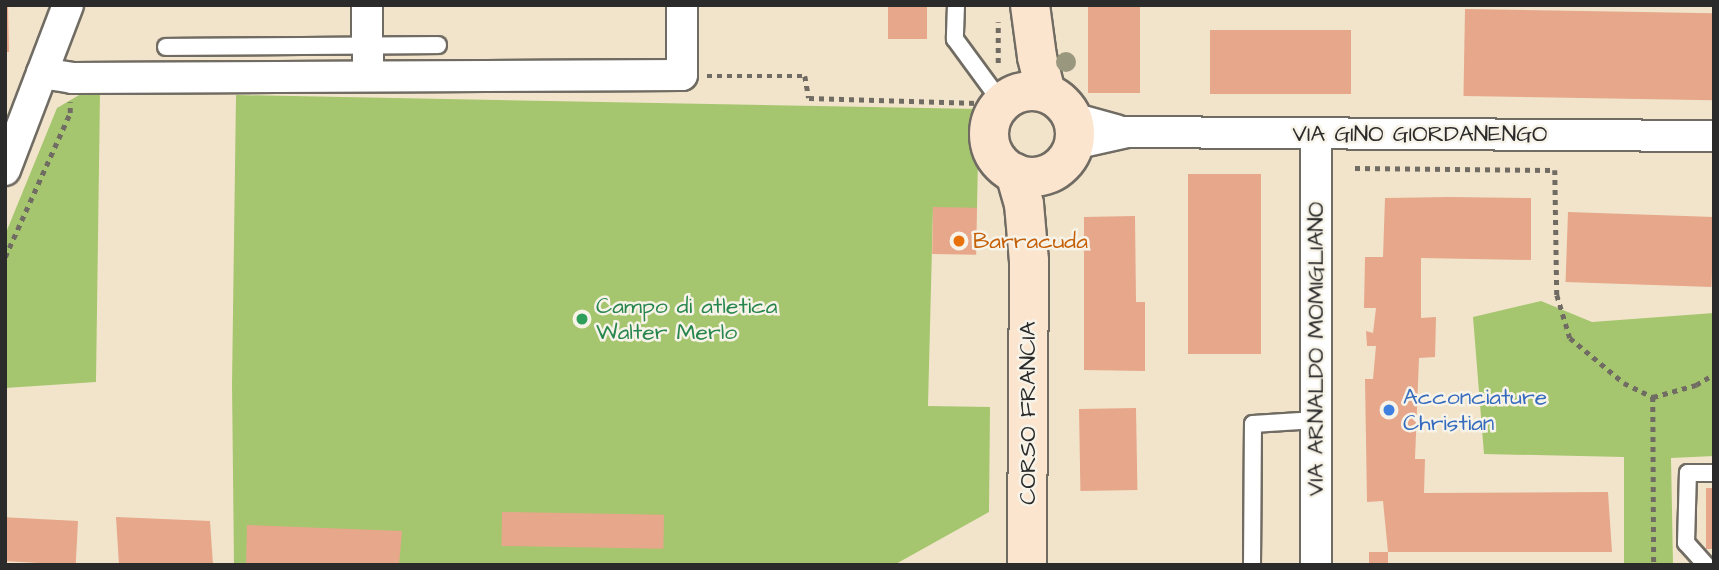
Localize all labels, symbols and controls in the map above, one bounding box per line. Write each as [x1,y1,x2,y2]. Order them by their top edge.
street label: VIA GINO GIORDANENGO [1293,120,1547,148]
street label: VIA ARNALDO MOMIGLIANO [1302,202,1330,496]
place label: Barracuda [973,227,1088,255]
marker: Barracuda [951,233,967,249]
place label: Campo di atletica Walter Merlo [596,292,777,346]
marker: Campo di atletica Walter Merlo [574,311,590,327]
street label: CORSO FRANCIA [1014,321,1042,505]
place label: Acconciature Christian [1403,383,1547,437]
marker: Acconciature Christian [1381,402,1397,418]

